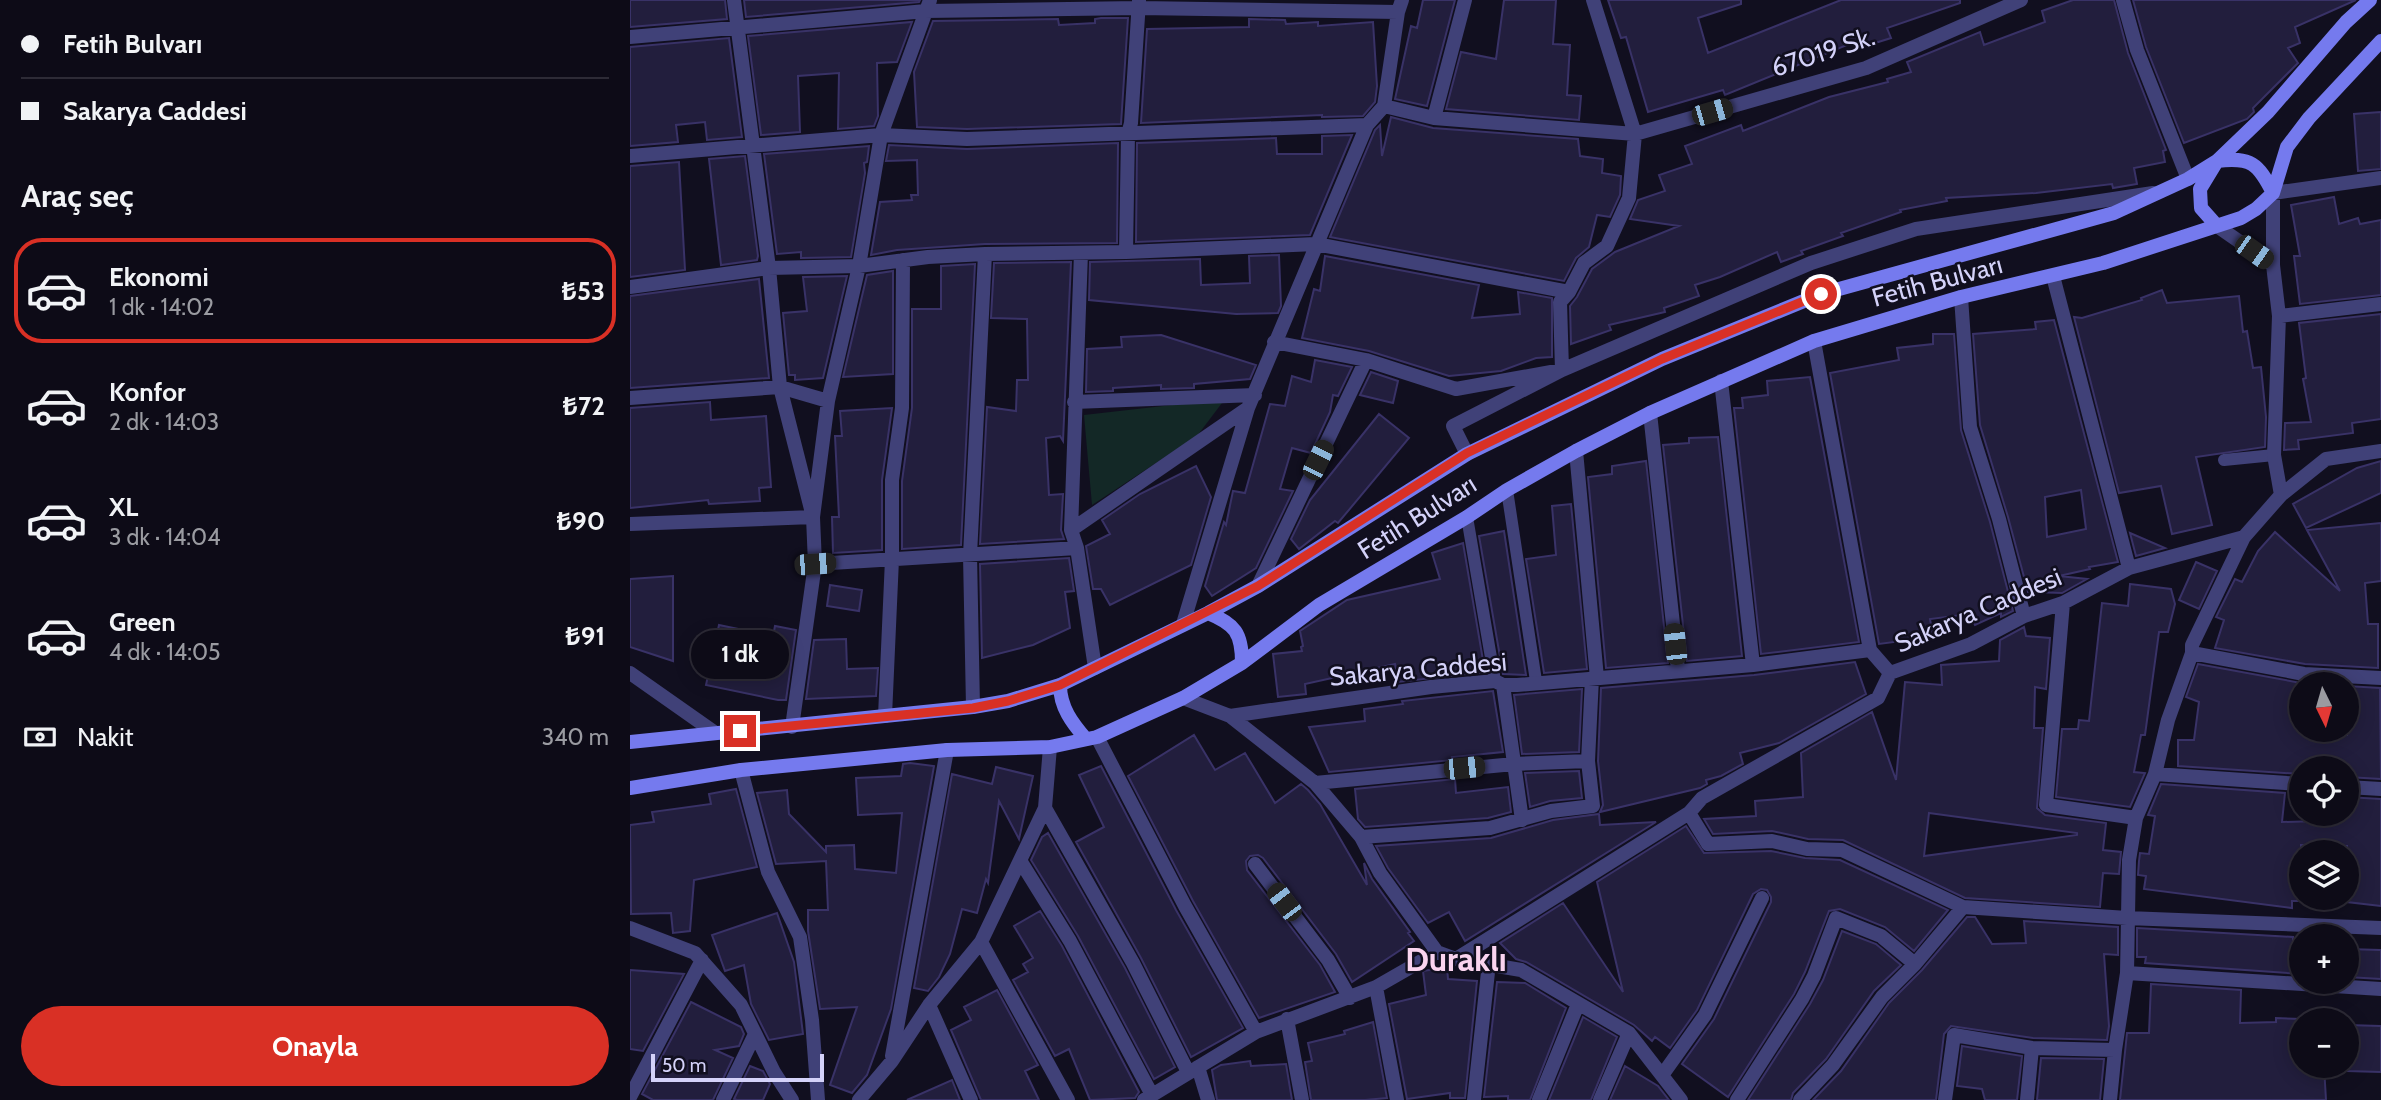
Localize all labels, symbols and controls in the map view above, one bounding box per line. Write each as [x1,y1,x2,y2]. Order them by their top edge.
street label: 67019 Sk. [1767,20,1879,84]
text: Fetih Bulvarı [63,28,202,60]
text: Sakarya Caddesi [63,95,247,127]
car [1689,96,1736,128]
text: Araç seç [21,176,134,215]
car [2231,231,2278,273]
street label: Fetih Bulvarı [1868,248,2006,314]
icon: car [25,259,88,322]
text: Ekonomi [109,261,209,293]
text: ₺53 [562,275,605,307]
route start [1805,278,1837,310]
text: 1 dk · 14:02 [109,293,214,321]
icon: car [25,374,88,437]
text: Konfor [109,376,186,408]
text: ₺72 [563,390,605,422]
text: 2 dk · 14:03 [109,408,219,436]
car [1300,437,1337,483]
street label: Fetih Bulvarı [1352,468,1482,566]
icon: car [25,489,88,552]
text: XL [109,491,138,523]
text: ₺90 [557,505,605,537]
text: 3 dk · 14:04 [109,523,220,551]
car [794,552,837,576]
street label: Sakarya Caddesi [1890,560,2066,660]
icon: car [25,604,88,667]
text: Green [109,606,176,638]
text: ₺91 [565,620,605,652]
car [1663,622,1688,666]
callout: 1 dk [691,630,789,678]
text: 4 dk · 14:05 [109,638,220,666]
text: 1 dk [721,640,759,668]
street label: Sakarya Caddesi [1328,645,1508,693]
north arrow [2289,672,2359,742]
map controls [2289,672,2359,1078]
route end [724,715,756,747]
icon: cash [21,718,59,756]
text: Nakit [77,721,133,753]
text: 340 m [542,723,609,751]
car [1443,755,1486,781]
button: locate [2289,756,2359,826]
button: layers [2289,840,2359,910]
car [1263,879,1306,925]
button: + [2289,924,2359,994]
district label: Duraklı [1405,939,1507,979]
button: Onayla [21,1006,609,1086]
button: − [2289,1008,2359,1078]
scale bar [651,1051,824,1083]
text: 50 m [662,1054,706,1077]

